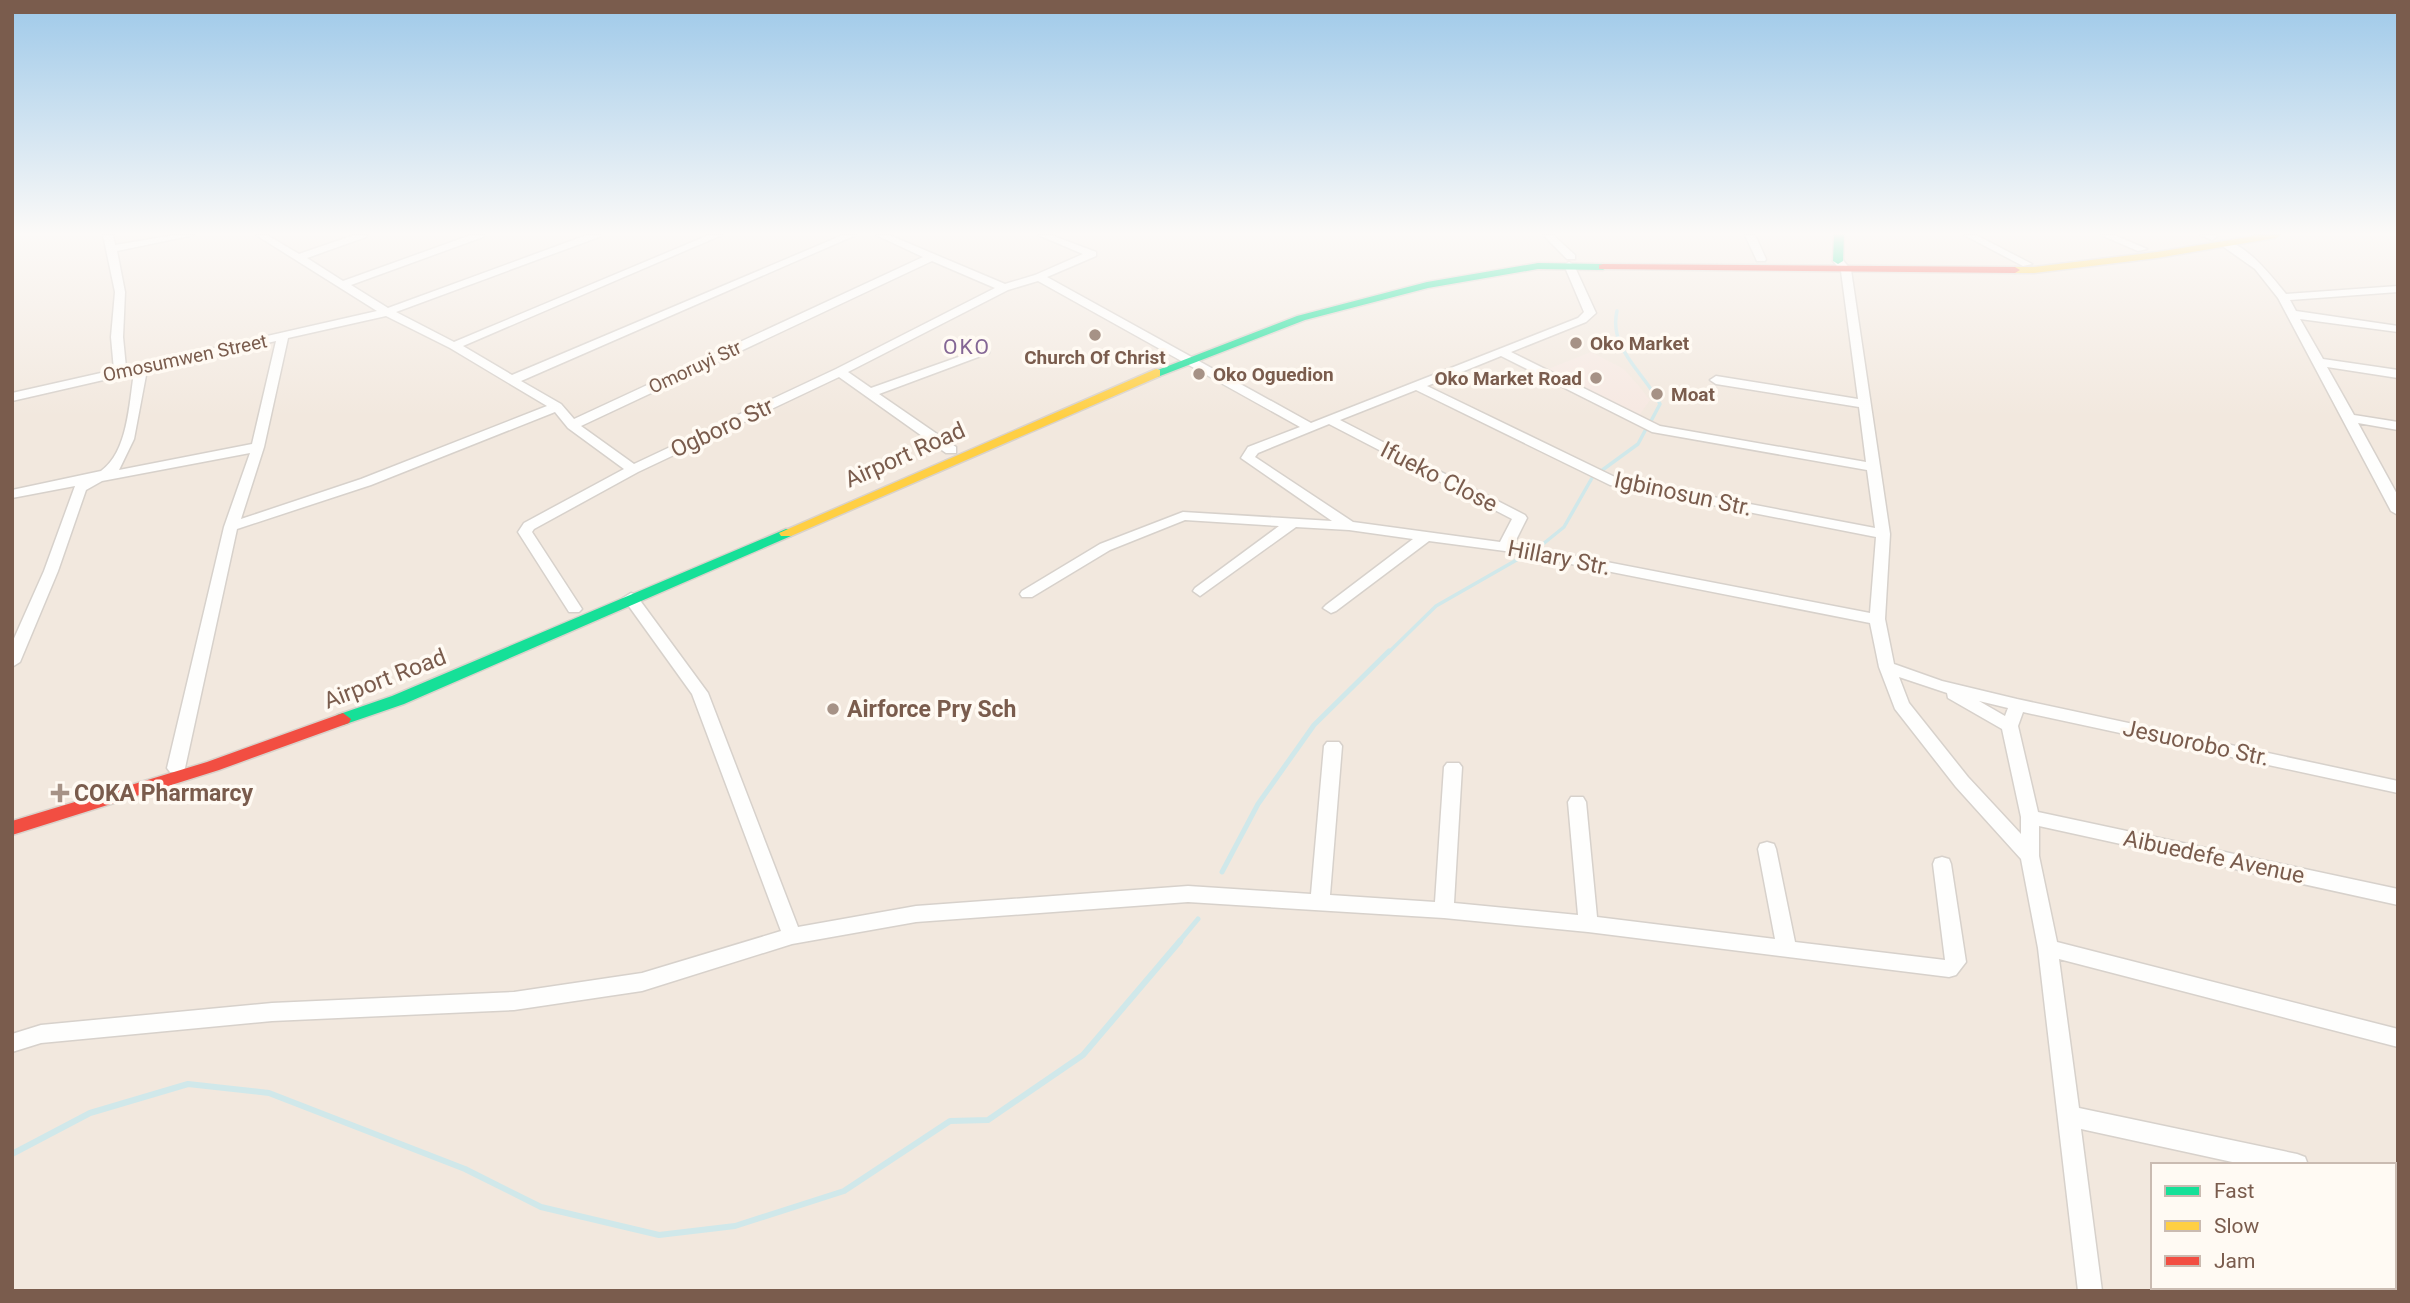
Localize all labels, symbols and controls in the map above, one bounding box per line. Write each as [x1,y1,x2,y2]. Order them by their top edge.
marker: Church Of Christ [1087,327,1103,343]
street label: Omosumwen Street [101,329,269,387]
place label: Oko Market [1590,332,1690,355]
street label: Omoruyi Str [645,335,746,399]
district label: OKO [943,335,991,359]
marker: Oko Market [1568,335,1584,351]
place label: Church Of Christ [1024,346,1166,369]
place label: Oko Oguedion [1213,363,1334,386]
marker: Oko Oguedion [1191,366,1207,382]
place label: Oko Market Road [1434,367,1582,390]
marker: Oko Market Road [1588,370,1604,386]
place label: Moat [1671,383,1716,406]
marker: Moat [1649,386,1665,402]
street label: Ogboro Str [666,392,778,464]
street label: Airport Road [841,416,969,494]
street label: Ifueko Close [1376,436,1502,518]
street label: Igbinosun Str. [1612,466,1754,522]
street label: Hillary Str. [1505,535,1613,581]
street label: Airport Road [320,643,450,715]
place label: Airforce Pry Sch [847,696,1016,723]
marker: Airforce Pry Sch [825,701,841,717]
street label: Jesuorobo Str. [2120,714,2272,772]
place label: COKA Pharmarcy [74,780,254,807]
marker: COKA Pharmarcy [52,785,68,801]
street label: Aibuedefe Avenue [2121,825,2307,889]
legend [2151,1163,2396,1289]
text: Fast [2214,1179,2255,1203]
text: Slow [2214,1214,2260,1238]
text: Jam [2214,1249,2255,1273]

